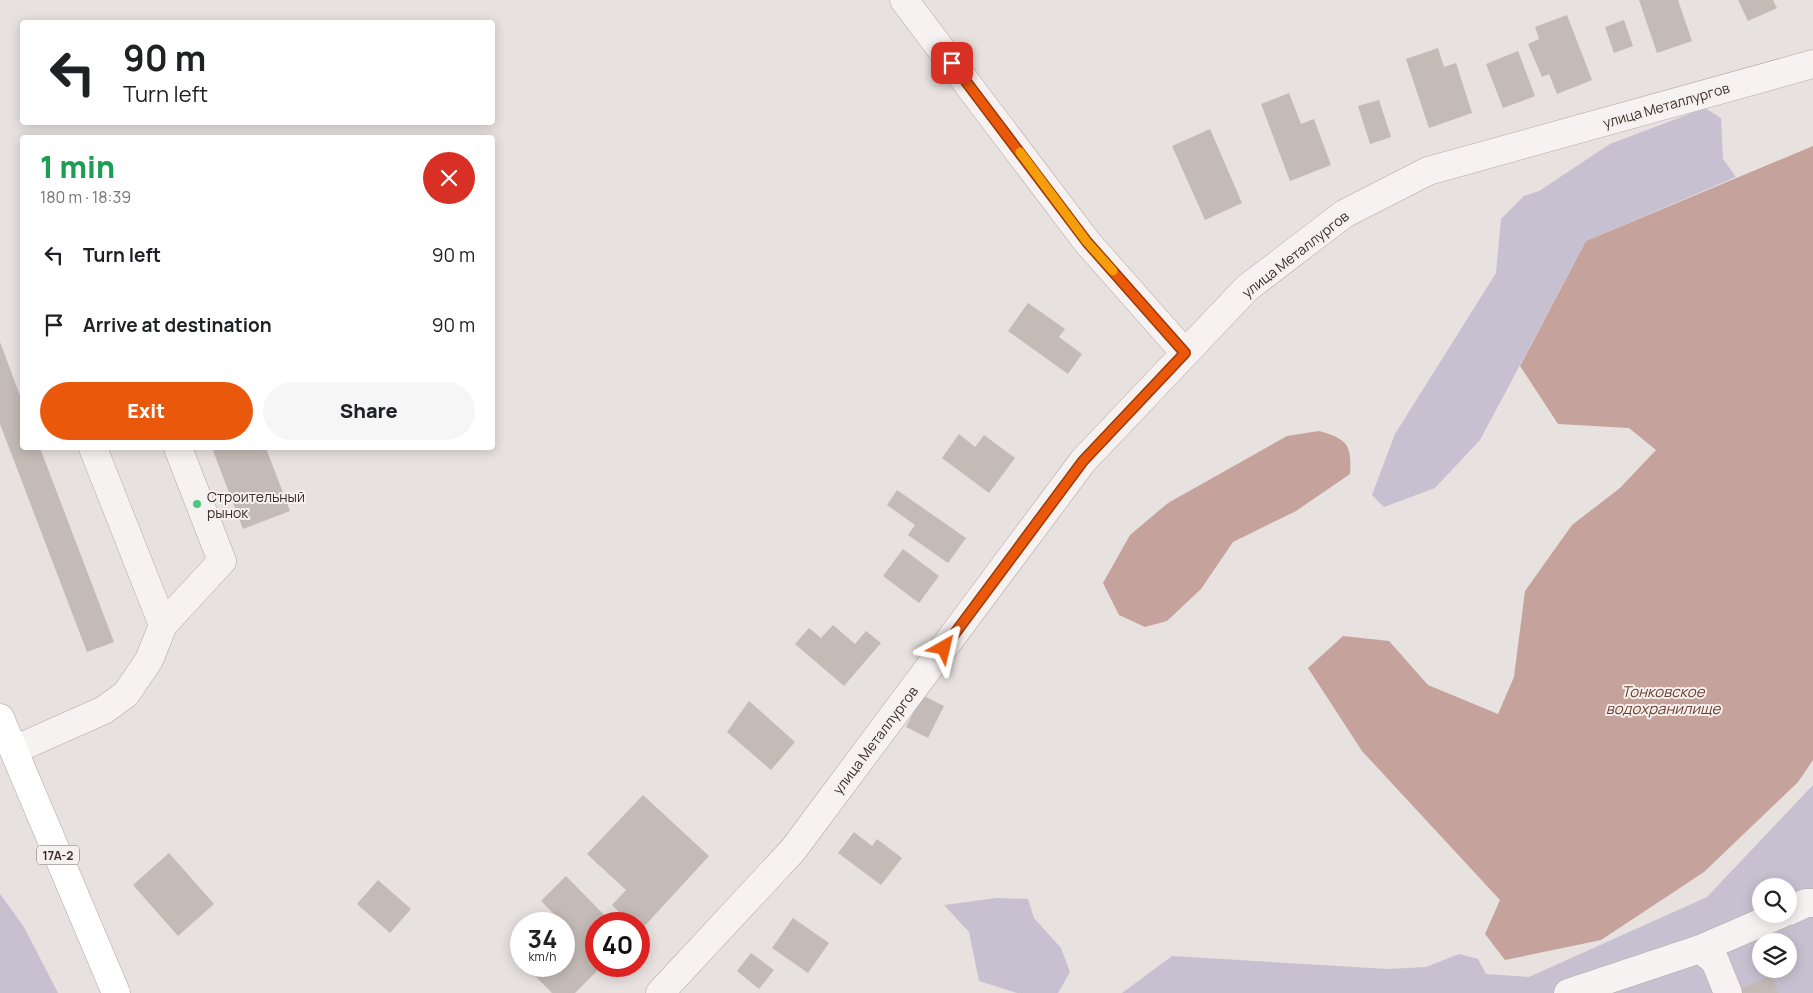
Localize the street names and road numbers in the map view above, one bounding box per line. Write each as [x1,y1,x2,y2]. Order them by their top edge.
street label: улица Металлургов [1601,78,1732,132]
street label: улица Металлургов [1238,206,1353,302]
street label: улица Металлургов [828,682,922,798]
road number: 17А-2 [37,846,79,864]

